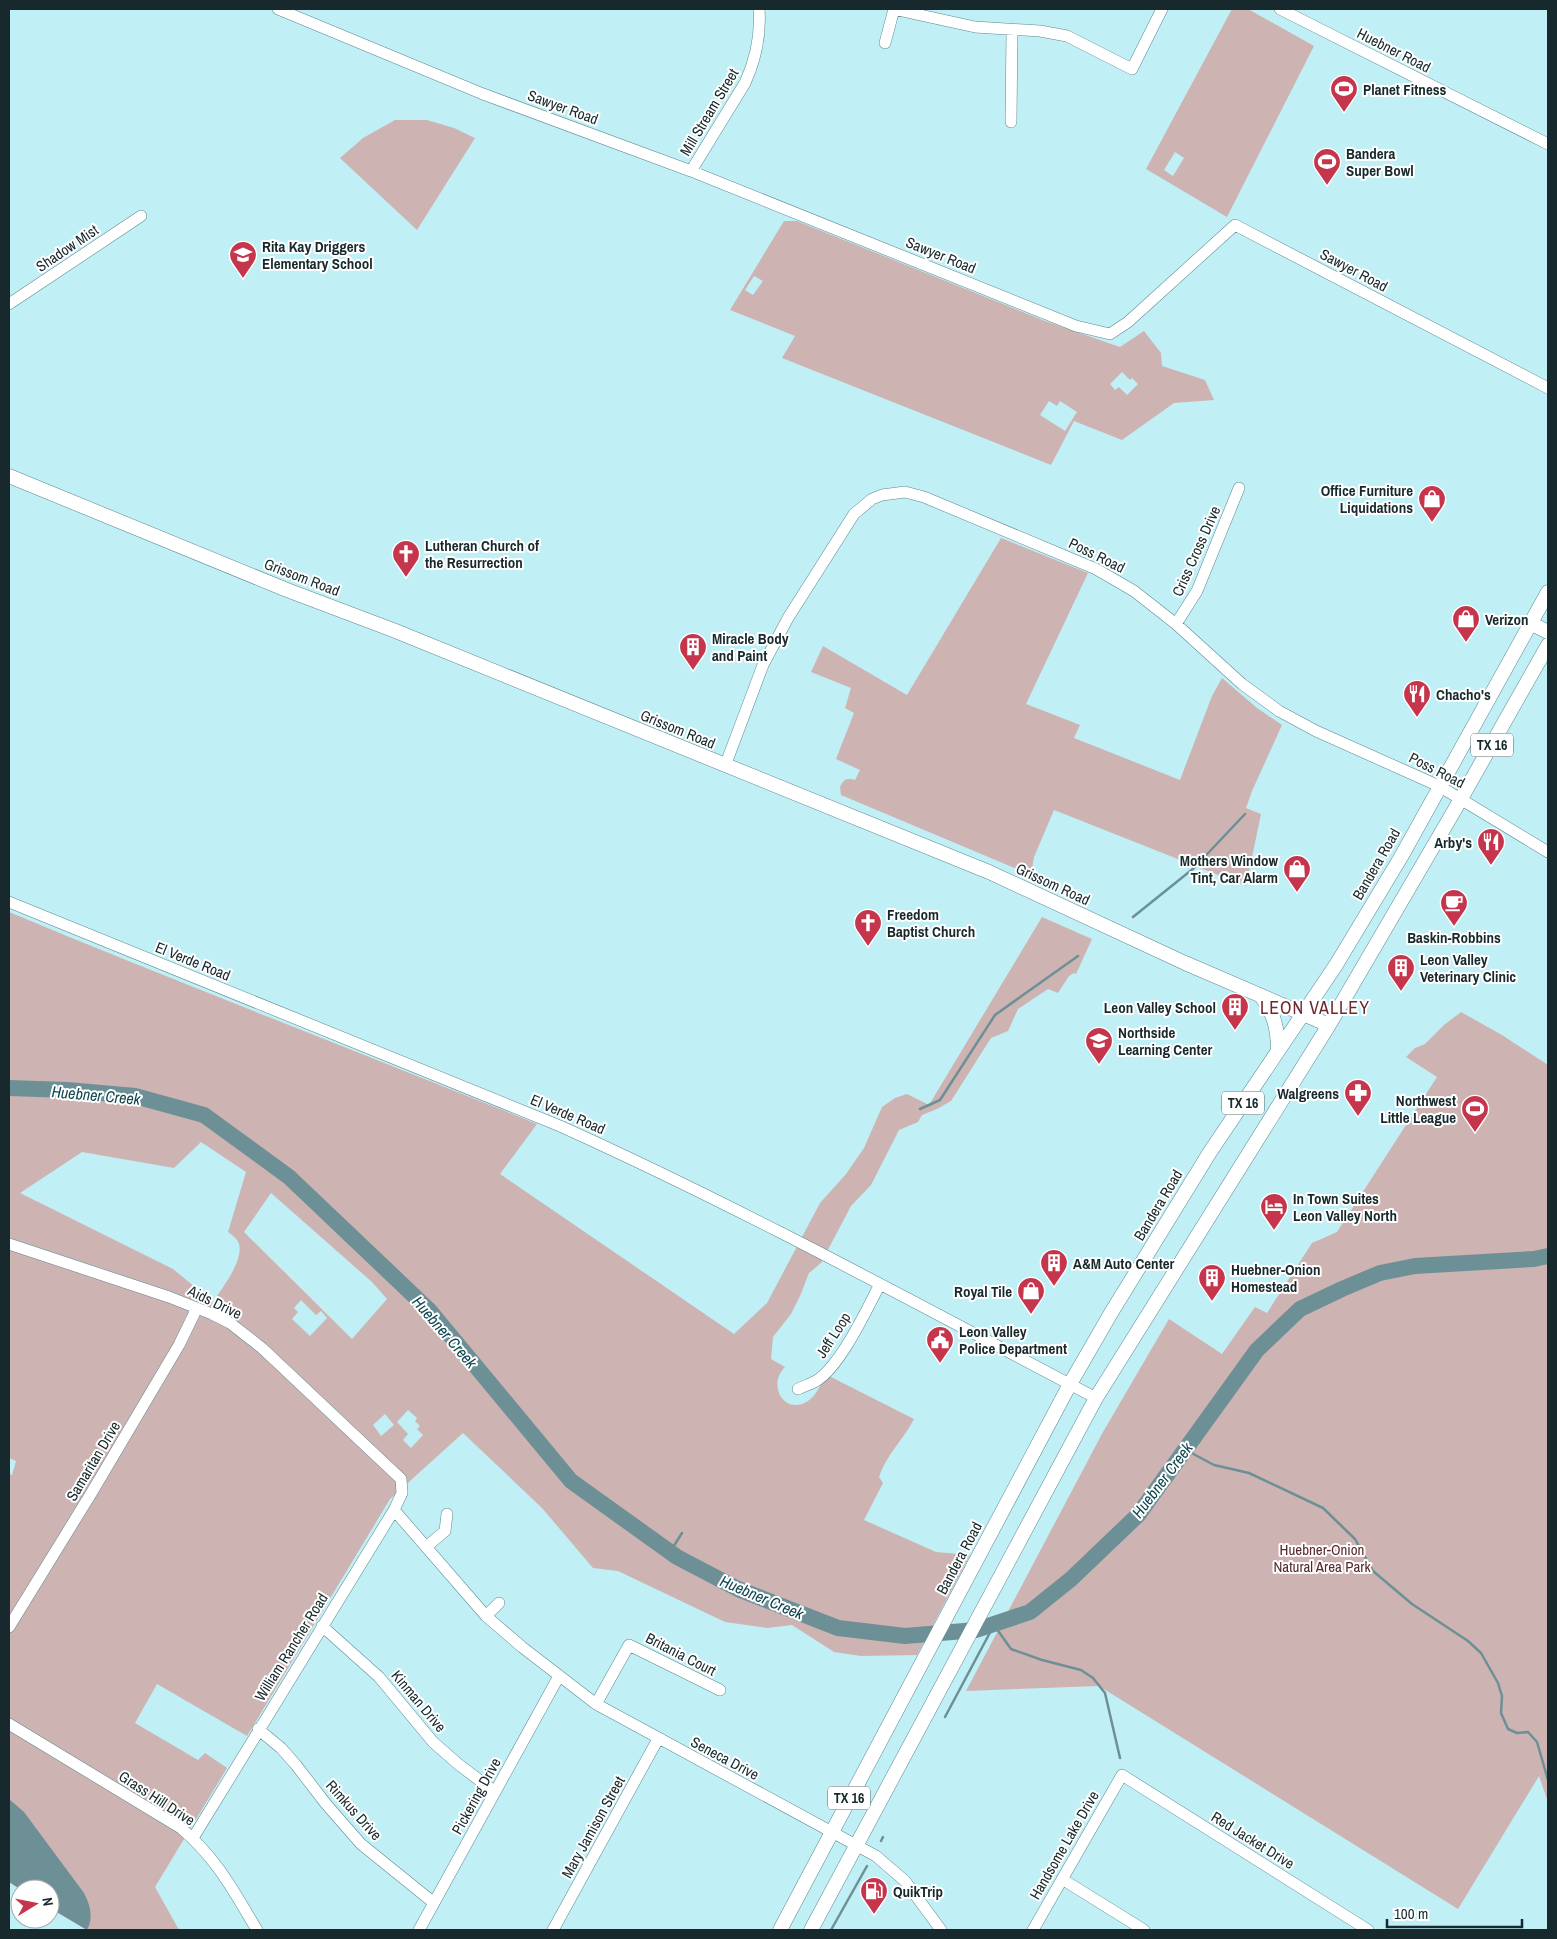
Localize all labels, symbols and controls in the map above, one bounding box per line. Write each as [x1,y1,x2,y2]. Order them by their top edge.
street label: Huebner Road [1354,22,1434,78]
street label: Mill Stream Street [675,64,744,160]
sports icon: Planet Fitness [1329,74,1359,113]
place label: Planet Fitness [1363,79,1447,100]
street label: Sawyer Road [525,85,601,129]
place label: Bandera Super Bowl [1346,143,1414,181]
sports icon: Bandera Super Bowl [1312,147,1342,186]
street label: Shadow Mist [32,219,103,277]
street label: Sawyer Road [903,231,979,279]
place label: Rita Kay Driggers Elementary School [262,236,373,274]
school or university icon: Rita Kay Driggers Elementary School [228,240,258,279]
street label: Sawyer Road [1316,243,1392,297]
place label: Office Furniture Liquidations [1321,480,1413,518]
shop icon: Office Furniture Liquidations [1417,484,1447,523]
street label: Criss Cross Drive [1167,502,1225,600]
street label: Poss Road [1065,532,1129,578]
place label: Lutheran Church of the Resurrection [425,535,540,573]
church icon: Lutheran Church of the Resurrection [391,539,421,578]
street label: Grissom Road [261,553,343,601]
shop icon: Verizon [1451,604,1481,643]
place label: Verizon [1485,609,1529,630]
place label: Miracle Body and Paint [712,628,789,666]
building icon: Miracle Body and Paint [678,632,708,671]
restaurant icon: Chacho's [1402,679,1432,718]
place label: Chacho's [1436,684,1491,705]
street label: Grissom Road [637,704,719,754]
road number: TX 16 [1471,734,1513,756]
street label: Poss Road [1405,747,1469,793]
street label: Bandera Road [1347,824,1405,904]
restaurant icon: Arby's [1476,827,1506,866]
place label: Arby's [1434,832,1472,853]
place label: Mothers Window Tint, Car Alarm [1180,850,1278,888]
shop icon: Mothers Window Tint, Car Alarm [1282,854,1312,893]
street label: Grissom Road [1013,858,1093,910]
cafe icon: Baskin-Robbins [1439,888,1469,927]
place label: Freedom Baptist Church [887,904,975,942]
church icon: Freedom Baptist Church [853,908,883,947]
place label: Baskin-Robbins [1407,927,1501,948]
street label: El Verde Road [152,936,234,986]
place label: Leon Valley Veterinary Clinic [1420,949,1516,987]
building icon: Leon Valley Veterinary Clinic [1386,953,1416,992]
building icon: Leon Valley School [1220,992,1250,1031]
district label: LEON VALLEY [1260,995,1370,1020]
place label: Leon Valley School [1104,997,1216,1018]
place label: Northside Learning Center [1118,1022,1213,1060]
school or university icon: Northside Learning Center [1084,1026,1114,1065]
pharmacy icon: Walgreens [1343,1078,1373,1117]
water label: Huebner Creek [51,1080,142,1110]
place label: Walgreens [1277,1083,1339,1104]
street label: El Verde Road [527,1089,609,1139]
place label: Northwest Little League [1380,1090,1456,1128]
road number: TX 16 [1222,1092,1264,1114]
sports icon: Northwest Little League [1460,1094,1490,1133]
street label: Bandera Road [1129,1166,1187,1244]
place label: In Town Suites Leon Valley North [1293,1188,1397,1226]
hotel icon: In Town Suites Leon Valley North [1259,1192,1289,1231]
building icon: A&M Auto Center [1039,1248,1069,1287]
place label: A&M Auto Center [1073,1253,1175,1274]
place label: Huebner-Onion Homestead [1231,1259,1321,1297]
building icon: Huebner-Onion Homestead [1197,1263,1227,1302]
shop icon: Royal Tile [1016,1276,1046,1315]
street label: Aids Drive [184,1280,246,1324]
place label: Royal Tile [954,1281,1012,1302]
water label: Huebner Creek [408,1291,483,1373]
street label: Jeff Loop [810,1308,856,1362]
place label: Leon Valley Police Department [959,1321,1067,1359]
public building icon: Leon Valley Police Department [925,1325,955,1364]
street label: Samaritan Drive [61,1417,125,1505]
water label: Huebner Creek [1126,1438,1198,1522]
street label: Bandera Road [931,1518,987,1598]
park label: Huebner-Onion Natural Area Park [1273,1539,1371,1577]
water label: Huebner Creek [717,1569,808,1625]
street label: William Rancher Road [249,1589,333,1705]
street label: Britania Court [642,1627,720,1681]
street label: Kinman Drive [387,1665,451,1737]
street label: Seneca Drive [687,1731,763,1785]
street label: Pickering Drive [446,1754,506,1838]
street label: Grass Hill Drive [115,1766,199,1831]
street label: Mary Jamison Street [556,1772,630,1882]
street label: Rimkus Drive [321,1775,387,1845]
road number: TX 16 [828,1786,870,1810]
street label: Handsome Lake Drive [1024,1787,1104,1903]
street label: Red Jacket Drive [1207,1806,1299,1874]
fuel station icon: QuikTrip [859,1876,889,1915]
north arrow [10,1879,60,1929]
place label: QuikTrip [893,1881,943,1902]
text: N [38,1896,57,1907]
scale bar [1387,1896,1522,1928]
text: 100 m [1394,1903,1428,1924]

